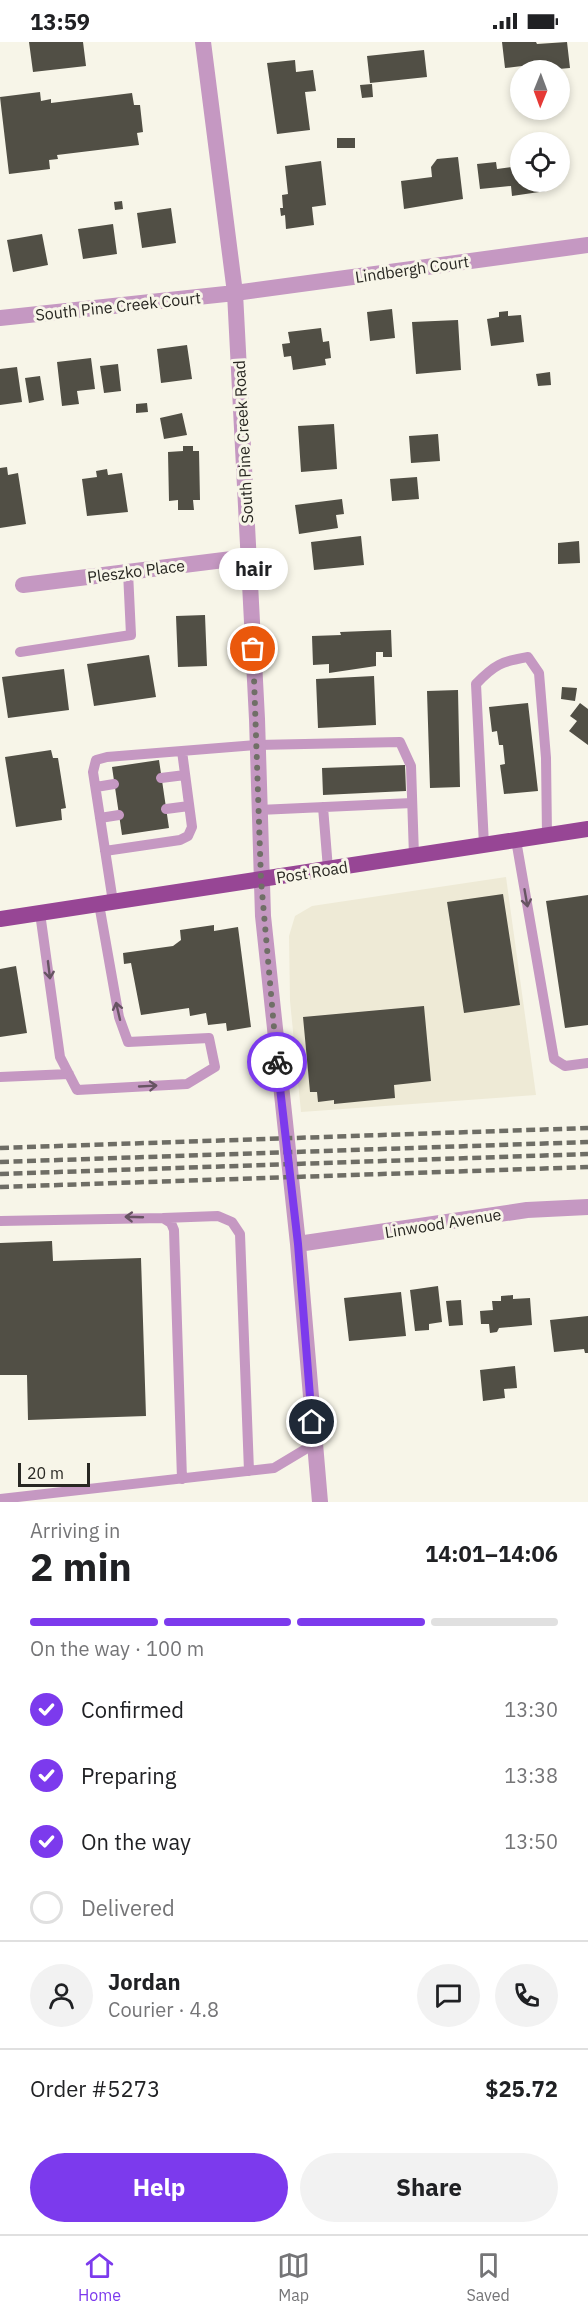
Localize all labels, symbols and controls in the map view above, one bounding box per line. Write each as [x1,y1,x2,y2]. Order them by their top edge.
text: 13:59 [30,7,90,36]
north arrow [510,60,570,120]
map controls [510,60,570,192]
button: locate [510,132,570,192]
street label: Lindbergh Court [354,251,470,287]
street label: South Pine Creek Court [34,287,202,325]
street label: South Pine Creek Road [229,360,257,524]
callout: hair [218,547,288,589]
street label: Pleszko Place [86,555,186,587]
text: hair [235,555,272,582]
pin [227,623,278,674]
icon: bag [236,632,269,665]
street label: Post Road [275,856,349,888]
one-way arrow [521,888,532,907]
one-way arrow [44,960,55,980]
one-way arrow [112,1002,124,1021]
courier [247,1032,307,1092]
icon: bike [261,1046,294,1079]
one-way arrow [137,1080,157,1091]
street label: Linwood Avenue [383,1204,503,1242]
one-way arrow [125,1212,145,1223]
pin [286,1396,337,1447]
icon: home [295,1405,328,1438]
scale bar [18,1460,90,1488]
text: 20 m [27,1463,64,1483]
text: Arriving in [30,1517,120,1544]
text: 14:01–14:06 [425,1539,558,1568]
text: 2 min [30,1541,132,1592]
text: On the way · 100 m [30,1635,204,1662]
icon: check [30,1693,63,1726]
text: Confirmed [81,1695,184,1724]
text: 13:30 [504,1696,558,1723]
icon: check [30,1759,63,1792]
text: Preparing [81,1761,176,1790]
text: 13:38 [504,1762,558,1789]
icon: check [30,1825,63,1858]
text: On the way [81,1827,191,1856]
text: 13:50 [504,1828,558,1855]
text: Delivered [81,1893,175,1922]
button: person [30,1964,93,2027]
button: chat [417,1964,480,2027]
button: phone [495,1964,558,2027]
text: Jordan [108,1967,181,1996]
text: Courier · 4.8 [108,1996,219,2023]
text: Order #5273 [30,2074,160,2103]
text: $25.72 [485,2074,558,2103]
button: Help [30,2153,288,2222]
button: Share [300,2153,558,2222]
tab: Home [78,2249,121,2305]
tab: Map [277,2249,310,2305]
tab: Saved [466,2249,510,2305]

